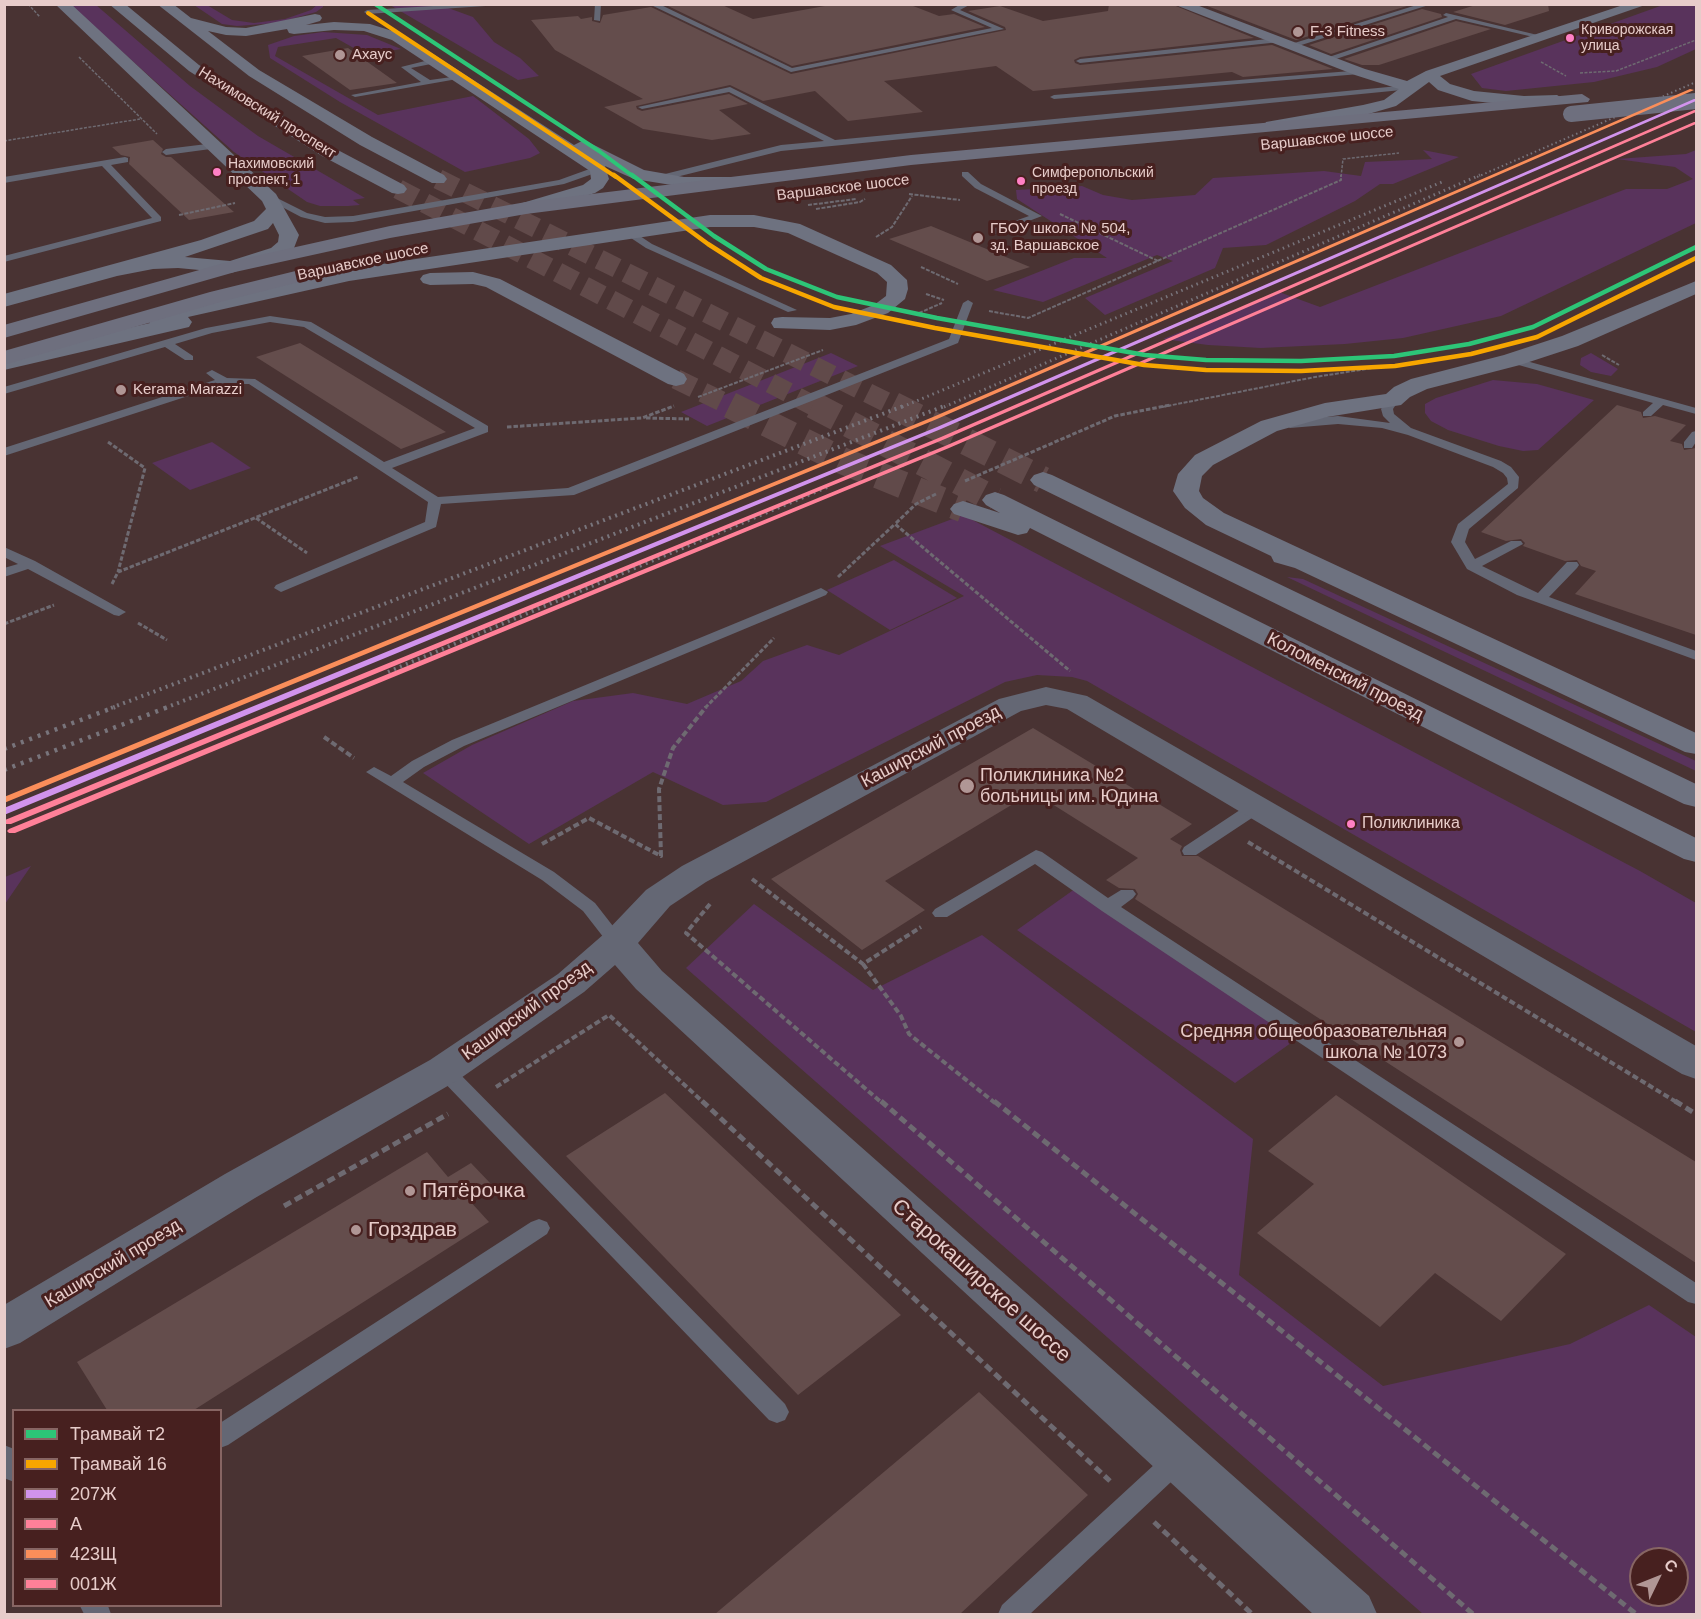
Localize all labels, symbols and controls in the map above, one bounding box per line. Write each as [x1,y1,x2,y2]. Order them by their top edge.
place label: Криворожская улица [1581,22,1673,54]
place label: F-3 Fitness [1310,23,1385,41]
marker: F-3 Fitness [1291,25,1305,39]
marker: Криворожская улица [1564,32,1576,44]
place label: Ахаус [352,46,392,64]
marker: Ахаус [333,48,347,62]
street label: Нахимовский проспект [195,63,339,163]
street label: Варшавское шоссе [1260,123,1394,155]
place label: Нахимовский проспект, 1 [228,156,314,188]
place label: Симферопольский проезд [1032,165,1154,198]
marker: Нахимовский проспект, 1 [211,166,223,178]
street label: Варшавское шоссе [776,171,910,205]
marker: Симферопольский проезд [1015,175,1027,187]
place label: ГБОУ школа № 504, зд. Варшавское [990,220,1130,255]
marker: ГБОУ школа № 504, зд. Варшавское [971,231,985,245]
street label: Варшавское шоссе [296,239,430,285]
place label: Kerama Marazzi [133,381,242,399]
marker: Kerama Marazzi [114,383,128,397]
street label: Коломенский проезд [1263,628,1427,726]
street label: Каширский проезд [858,701,1004,793]
place label: Поликлиника №2 больницы им. Юдина [980,765,1158,808]
marker: Поликлиника №2 больницы им. Юдина [958,777,976,795]
place label: Поликлиника [1362,814,1460,834]
marker: Поликлиника [1345,818,1357,830]
street label: Каширский проезд [458,957,596,1065]
place label: Средняя общеобразовательная школа № 1073 [1180,1021,1447,1064]
marker: Средняя общеобразовательная школа № 1073 [1452,1035,1466,1049]
place label: Пятёрочка [422,1178,525,1204]
marker: Пятёрочка [403,1184,417,1198]
street label: Старокаширское шоссе [887,1194,1075,1368]
street label: Каширский проезд [41,1215,185,1313]
place label: Горздрав [368,1217,457,1243]
marker: Горздрав [349,1223,363,1237]
legend [12,1409,222,1607]
text: Трамвай т2 [70,1424,165,1444]
text: Трамвай 16 [70,1454,167,1474]
text: 207Ж [70,1484,117,1504]
text: A [70,1514,82,1534]
text: 423Щ [70,1544,117,1564]
north arrow [1629,1547,1689,1607]
text: С [1661,1556,1681,1576]
text: 001Ж [70,1574,117,1594]

